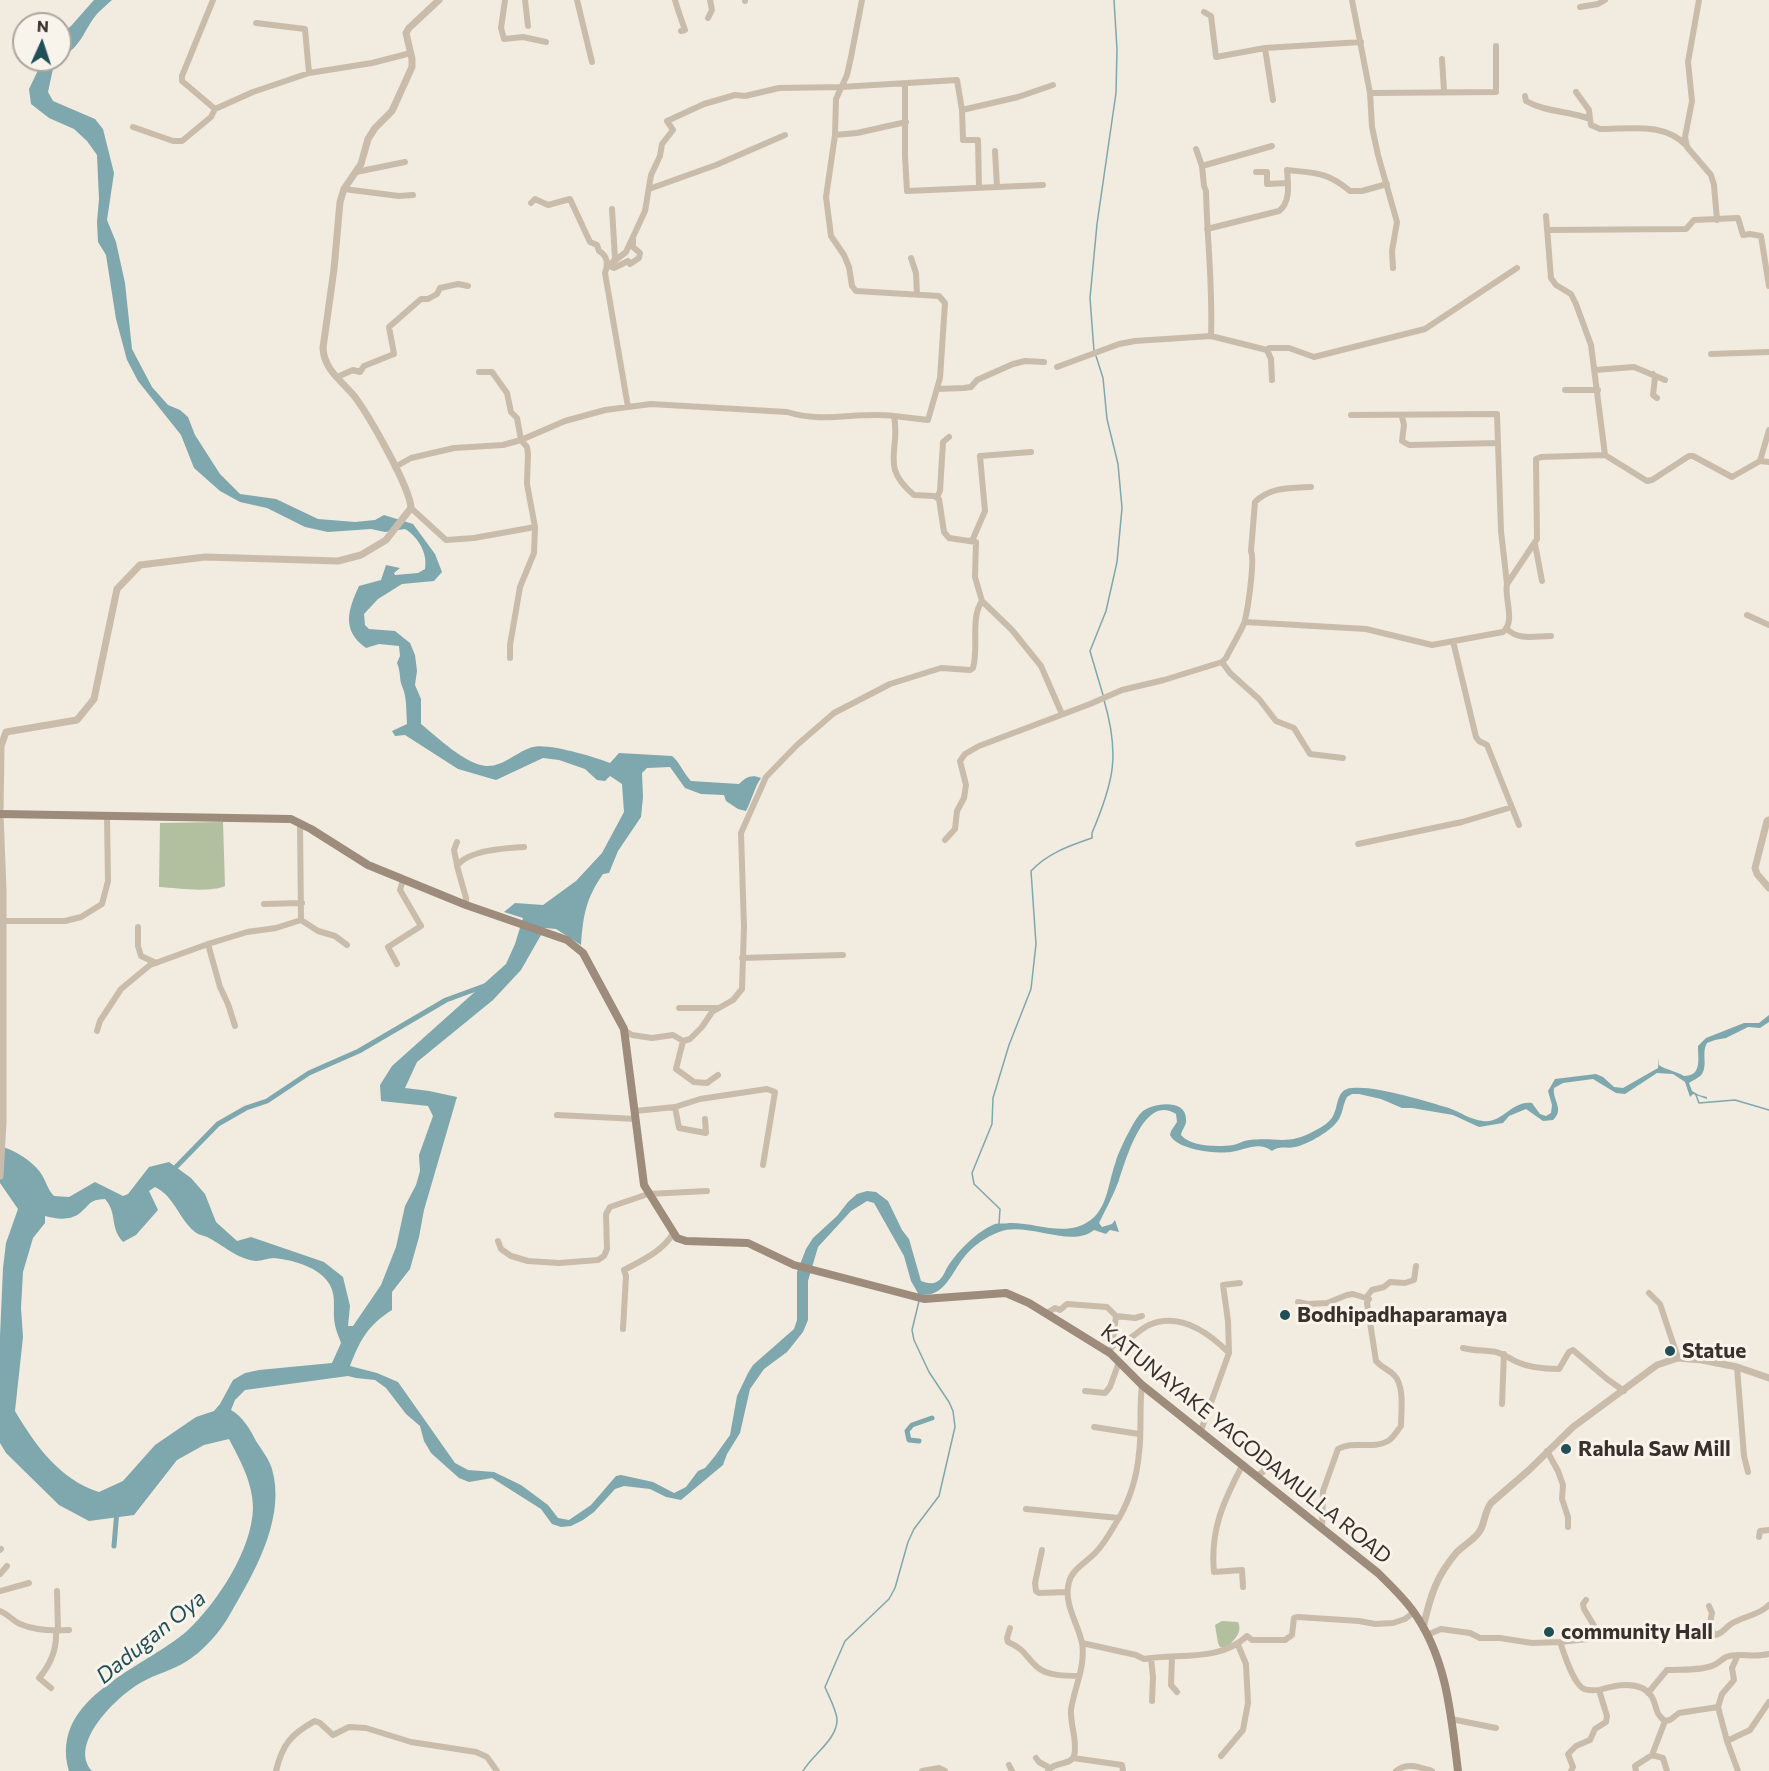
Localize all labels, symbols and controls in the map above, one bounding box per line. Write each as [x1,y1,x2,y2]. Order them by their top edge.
north arrow [12,12,72,72]
text: N [36,16,49,35]
place label: Bodhipadhaparamaya [1297,1302,1507,1328]
marker: Bodhipadhaparamaya [1278,1308,1292,1322]
street label: KATUNAYAKE YAGODAMULLA ROAD [1096,1319,1396,1569]
place label: Statue [1682,1338,1746,1364]
marker: Statue [1663,1344,1677,1358]
place label: Rahula Saw Mill [1578,1436,1731,1462]
marker: Rahula Saw Mill [1559,1442,1573,1456]
water label: Dadugan Oya [91,1585,211,1689]
place label: community Hall [1561,1619,1713,1645]
marker: community Hall [1542,1625,1556,1639]

